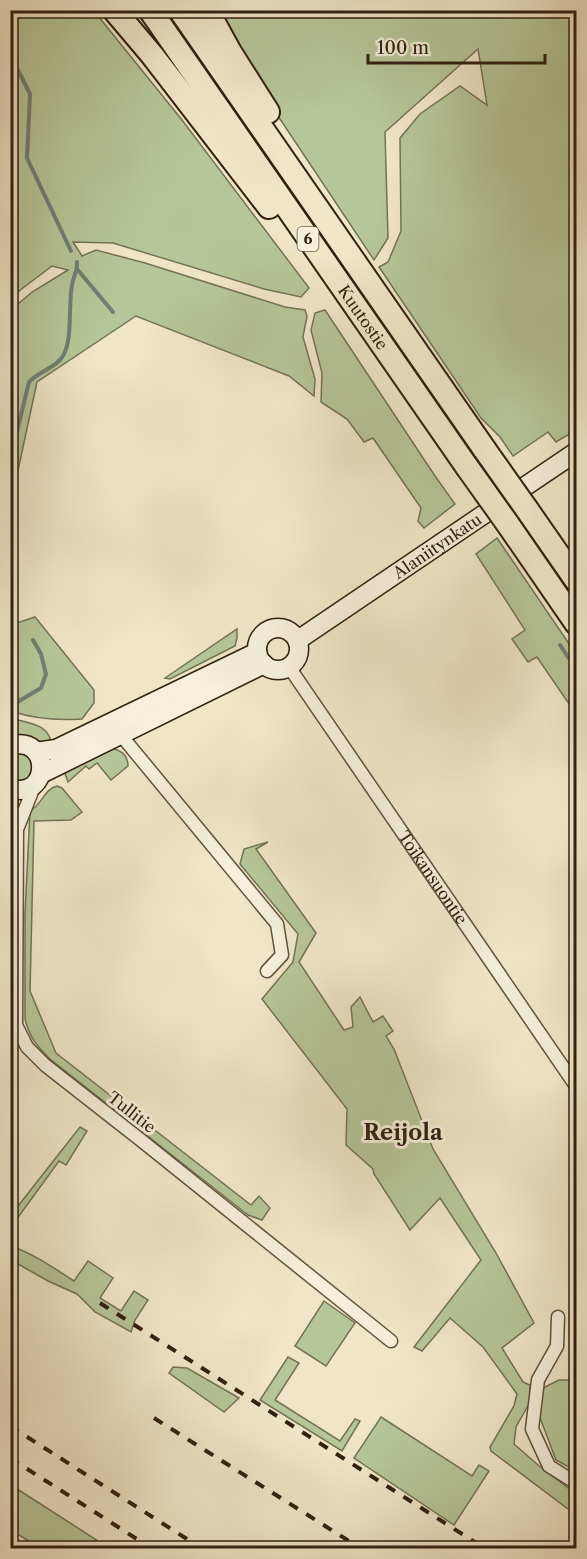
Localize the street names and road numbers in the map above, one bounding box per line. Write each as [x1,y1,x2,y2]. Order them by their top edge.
road number: 6 [298,227,318,251]
street label: Kuutostie [334,281,392,353]
street label: Alaniitynkatu [388,509,485,583]
street label: Toikansuontie [394,827,472,928]
street label: Tullitie [104,1087,160,1137]

